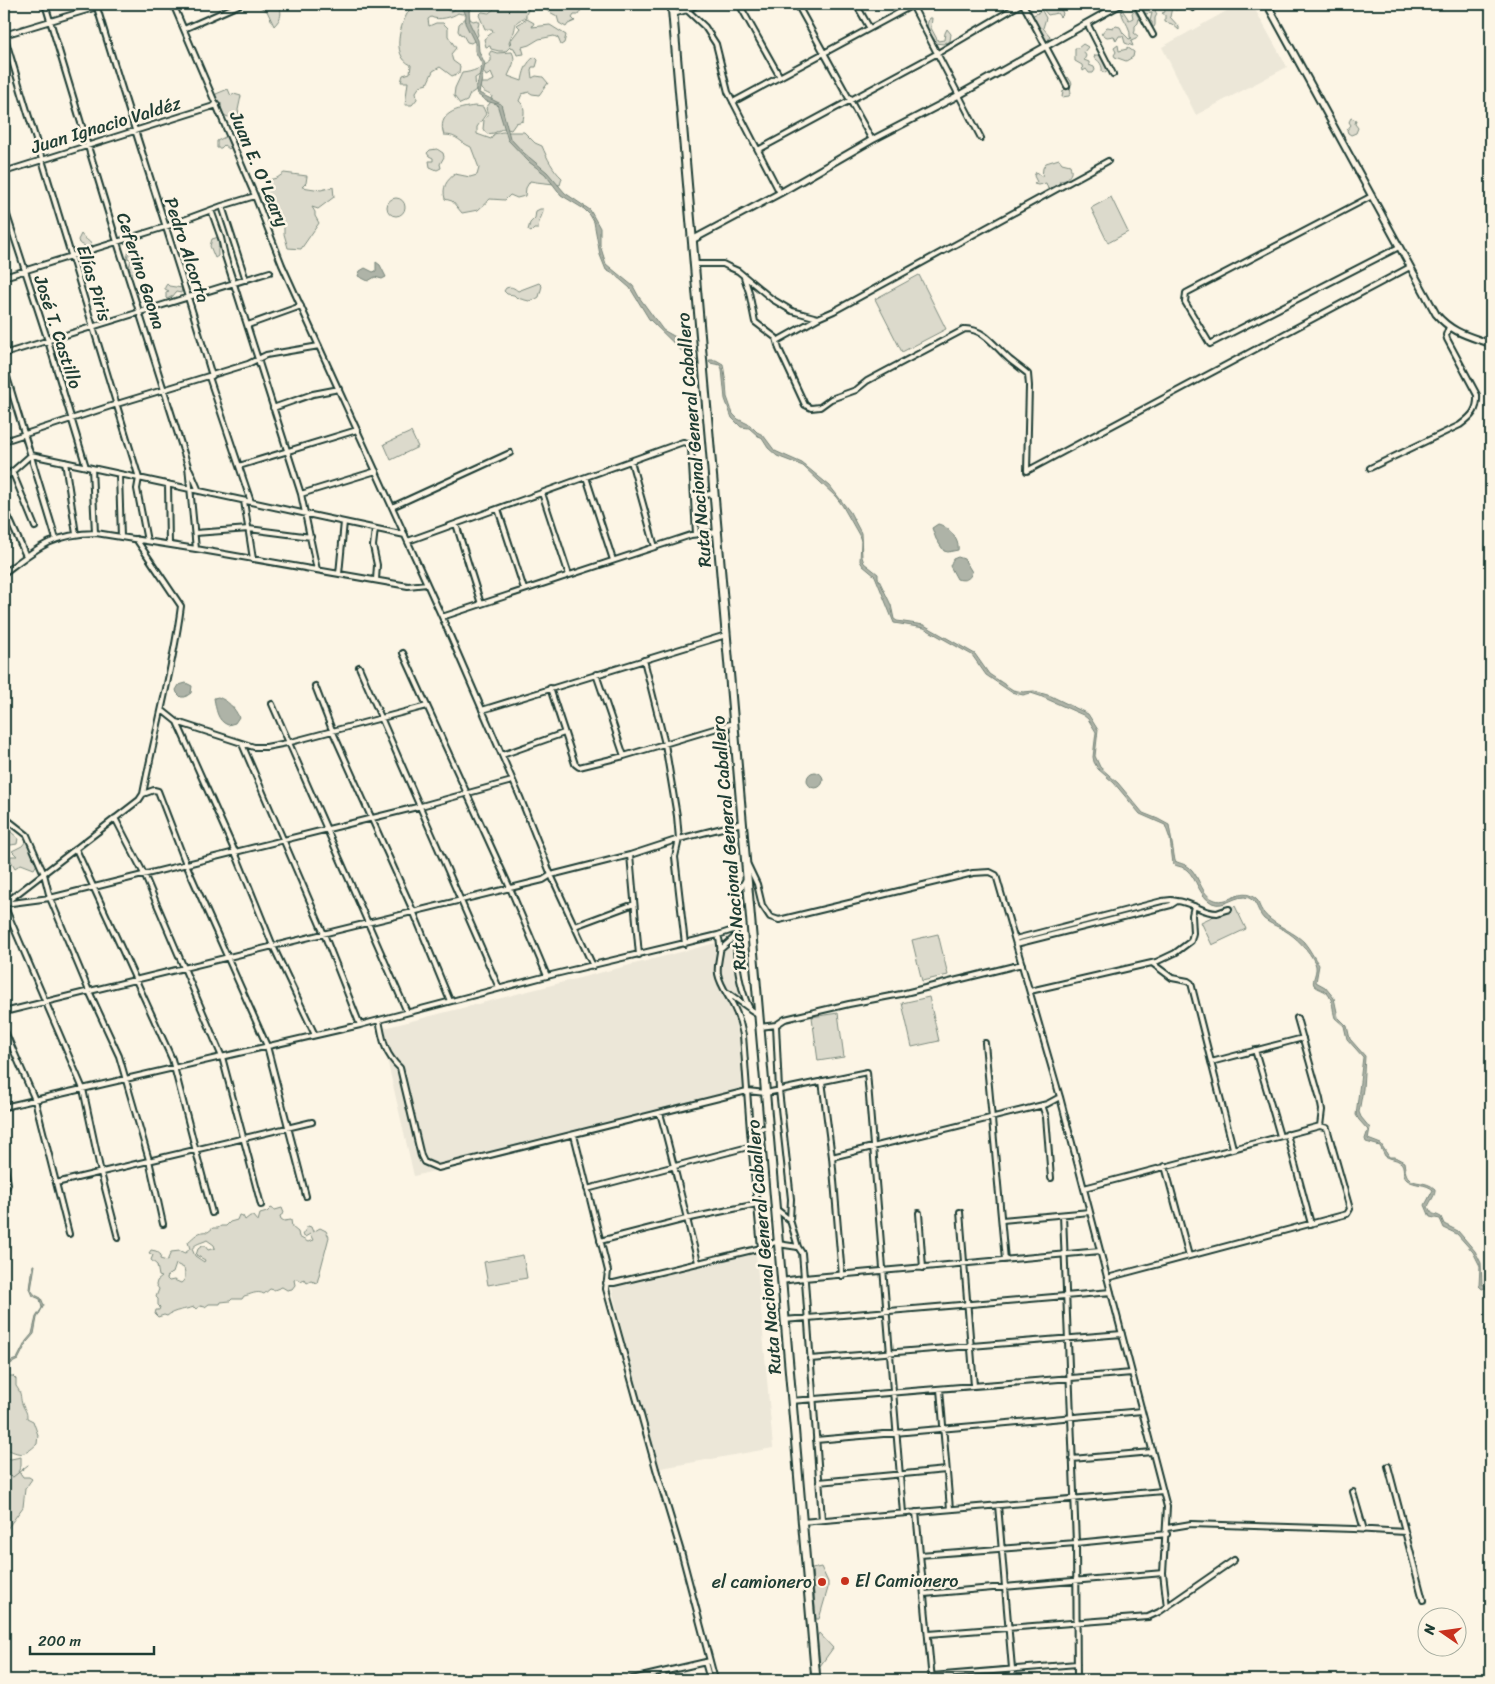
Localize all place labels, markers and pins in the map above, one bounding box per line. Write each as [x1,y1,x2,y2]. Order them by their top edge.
place label: El Camionero [855,1565,958,1597]
place label: el camionero [712,1566,812,1598]
marker: El Camionero [839,1575,851,1587]
marker: el camionero [816,1576,828,1588]

